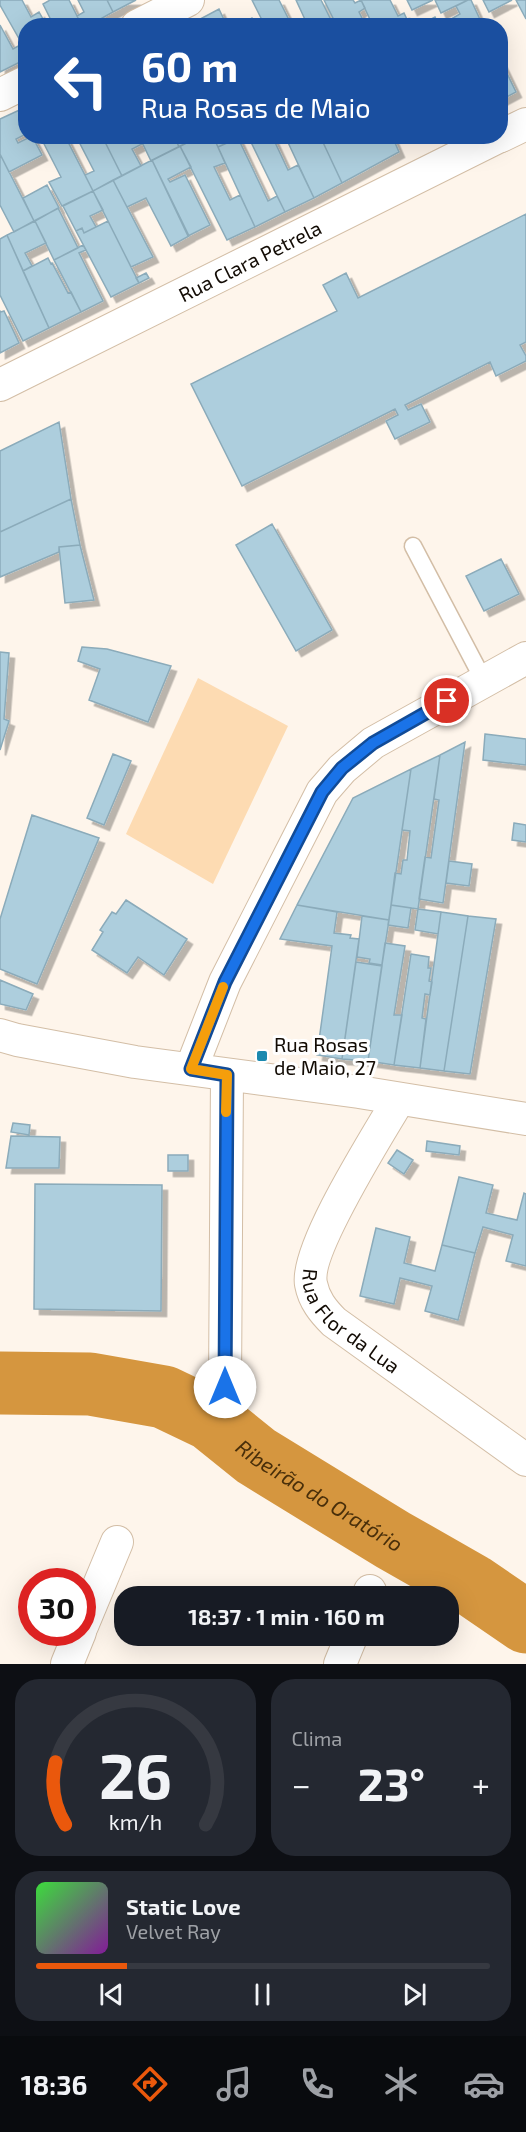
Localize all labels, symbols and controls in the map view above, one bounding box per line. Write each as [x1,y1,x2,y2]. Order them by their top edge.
text: 60 m [141,40,238,90]
icon: left [42,42,120,120]
text: Rua Rosas de Maio [141,91,371,123]
street label: Rua Clara Petrela [174,215,325,306]
pin [421,675,472,726]
icon: arrive [430,684,463,717]
place label: Rua Rosas de Maio, 27 [274,1032,376,1079]
marker: Rua Rosas de Maio, 27 [255,1049,269,1063]
street label: Rua Flor da Lua [298,1268,405,1378]
position arrow [193,1355,257,1419]
water label: Ribeirão do Oratório [232,1433,408,1556]
speed limit sign: 30 [18,1568,96,1646]
text: 18:37 · 1 min · 160 m [188,1603,385,1629]
text: Clima [292,1726,342,1750]
text: 26 [99,1737,172,1812]
text: 23° [358,1756,425,1810]
text: − [292,1764,311,1804]
text: + [472,1764,490,1804]
text: km/h [109,1809,162,1834]
text: Static Love [126,1893,241,1919]
text: Velvet Ray [126,1919,221,1943]
icon: previous [95,1978,128,2011]
icon: pause [246,1978,279,2011]
icon: next [398,1978,431,2011]
icon: directions [129,2063,171,2105]
icon: music [213,2063,255,2105]
icon: phone [296,2063,338,2105]
icon: climate [380,2063,422,2105]
icon: car [463,2063,505,2105]
text: 18:36 [21,2068,87,2100]

